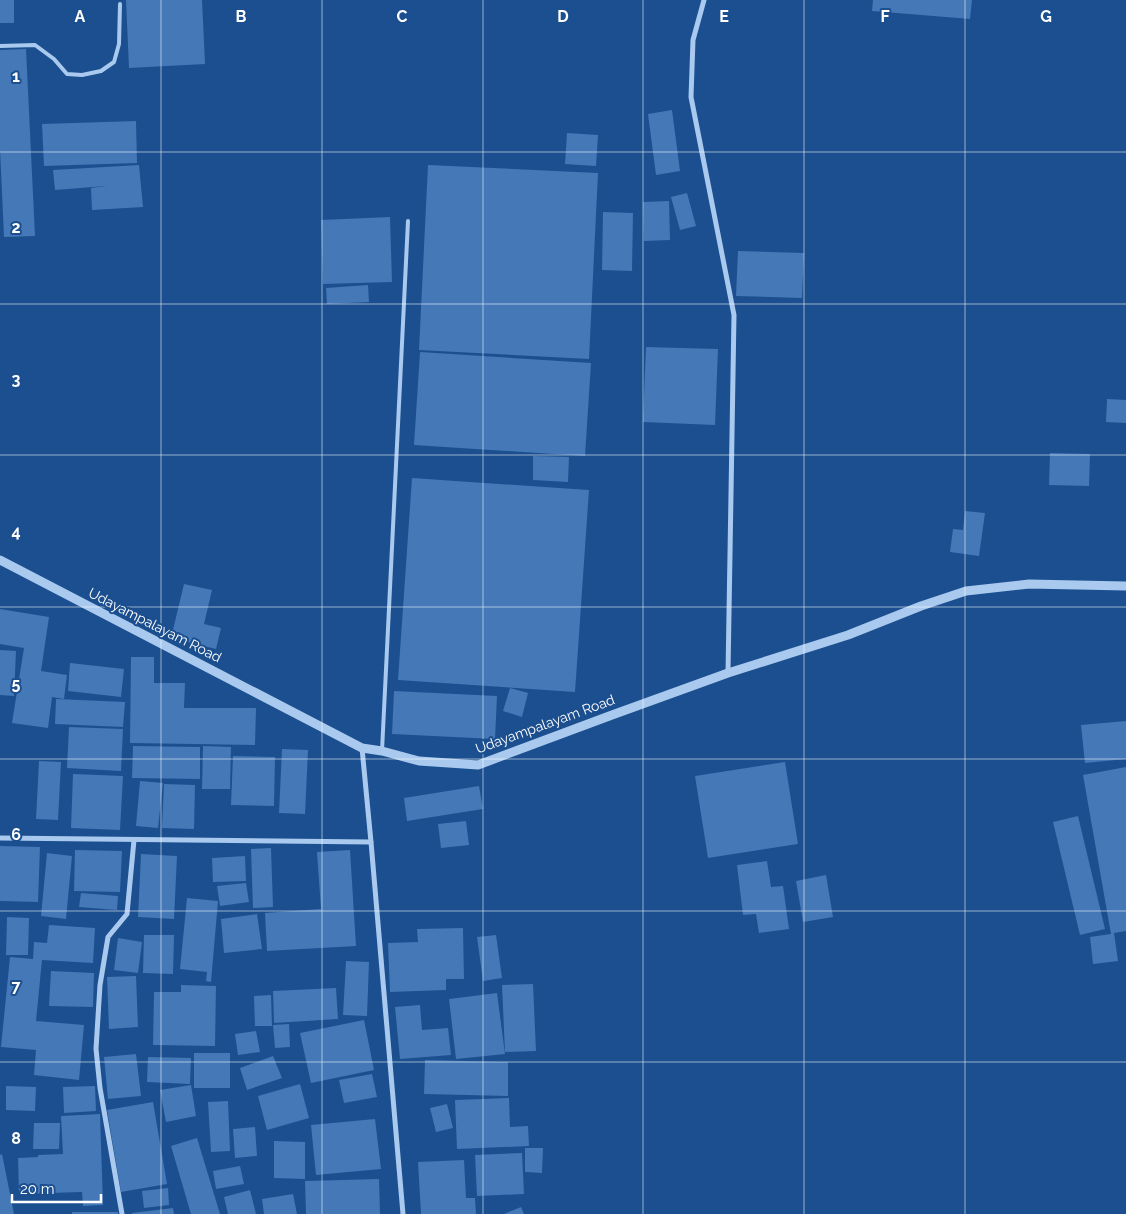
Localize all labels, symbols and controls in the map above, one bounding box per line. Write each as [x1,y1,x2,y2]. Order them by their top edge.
text: A [75,7,86,26]
text: B [236,7,247,26]
text: C [397,7,408,26]
text: D [557,7,569,26]
text: E [719,7,729,26]
text: F [880,7,890,26]
text: G [1040,7,1052,26]
text: 1 [12,67,20,86]
text: 2 [11,218,21,237]
text: 3 [12,370,21,389]
text: 4 [11,522,21,541]
street label: Udayampalayam Road [86,585,224,665]
text: 5 [12,674,21,693]
street label: Udayampalayam Road [473,691,617,757]
text: 6 [11,825,21,844]
text: 7 [12,977,21,996]
text: 8 [11,1129,21,1148]
scale bar [12,1172,101,1204]
text: 20 m [20,1180,55,1198]

